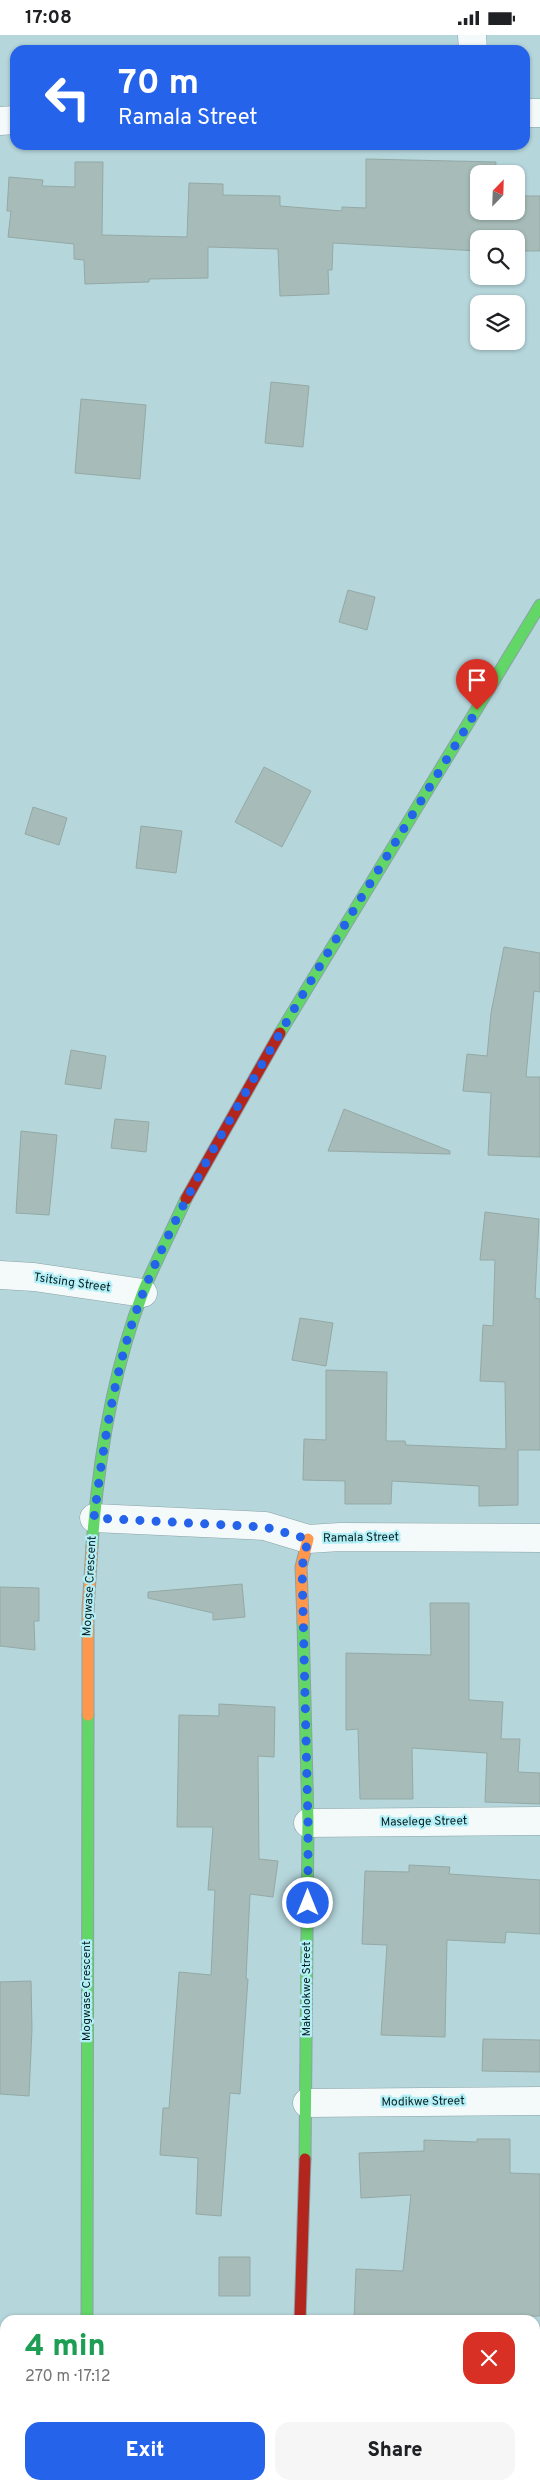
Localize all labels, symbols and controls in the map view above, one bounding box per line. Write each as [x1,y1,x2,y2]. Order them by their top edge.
text: 17:08 [25,6,72,30]
text: 70 m [118,62,199,106]
icon: left [35,65,100,130]
text: Ramala Street [118,105,258,132]
north arrow [470,165,525,220]
map controls [470,165,525,350]
button: search [470,230,525,285]
button: layers [470,295,525,350]
pin [456,659,498,710]
icon: arrive [463,666,491,694]
street label: Tsitsing Street [33,1270,111,1296]
street label: Ramala Street [323,1529,399,1547]
street label: Mogwase Crescent [79,1535,101,1637]
street label: Maselege Street [381,1813,467,1831]
position arrow [281,1876,333,1928]
street label: Mogwase Crescent [79,1941,95,2041]
street label: Makolokwe Street [299,1941,315,2037]
street label: Modikwe Street [381,2093,465,2111]
text: 4 min [25,2329,106,2366]
button: close [463,2332,515,2384]
text: 270 m · 17:12 [25,2367,111,2387]
button: Exit [25,2422,265,2480]
button: Share [275,2422,515,2480]

